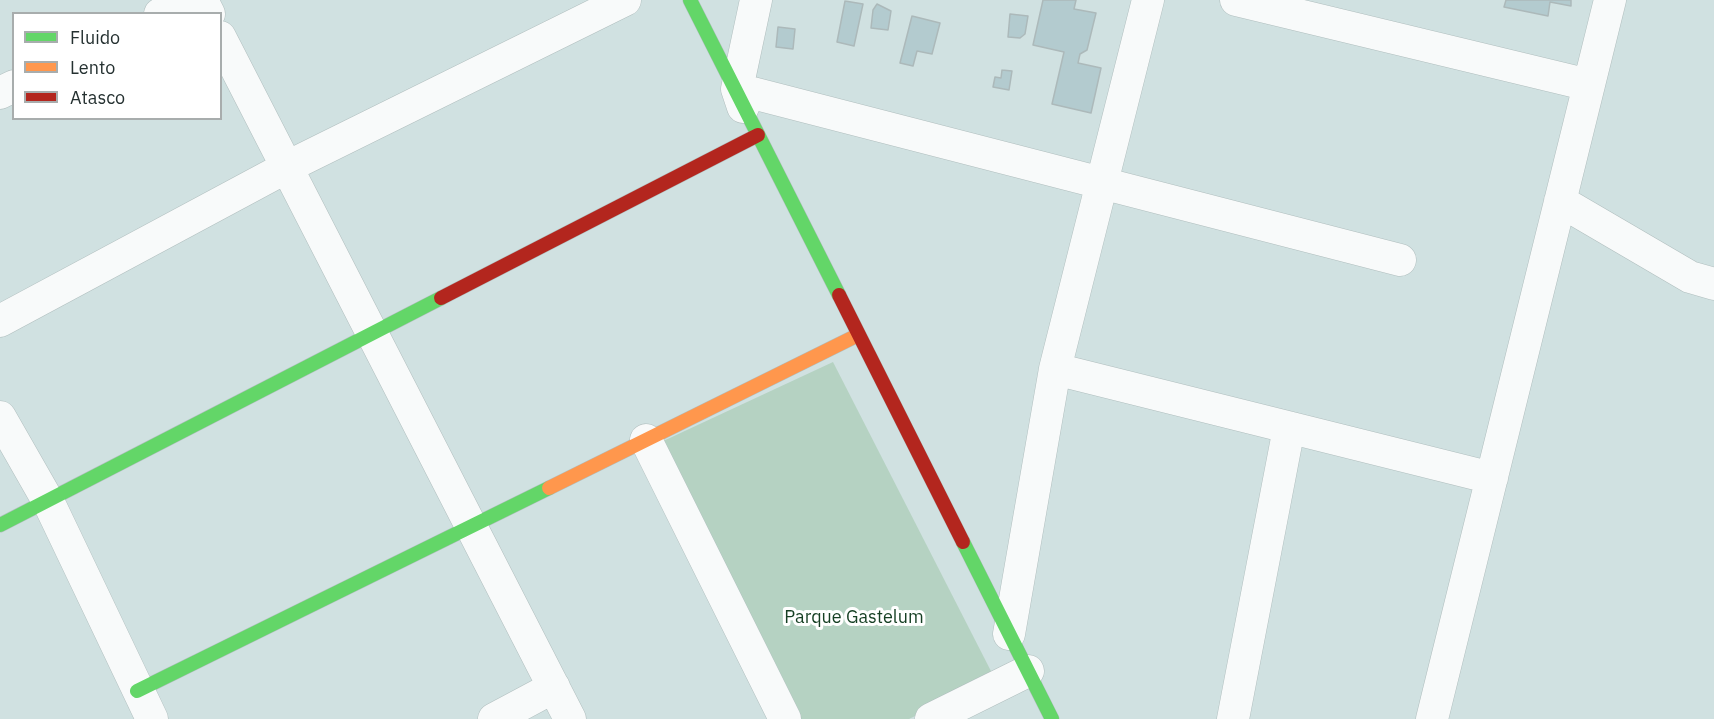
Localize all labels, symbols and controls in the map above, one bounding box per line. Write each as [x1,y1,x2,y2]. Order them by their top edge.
legend [12,12,222,120]
text: Fluido [70,26,120,49]
text: Lento [70,56,115,79]
text: Atasco [70,86,125,109]
park label: Parque Gastelum [784,607,924,629]

